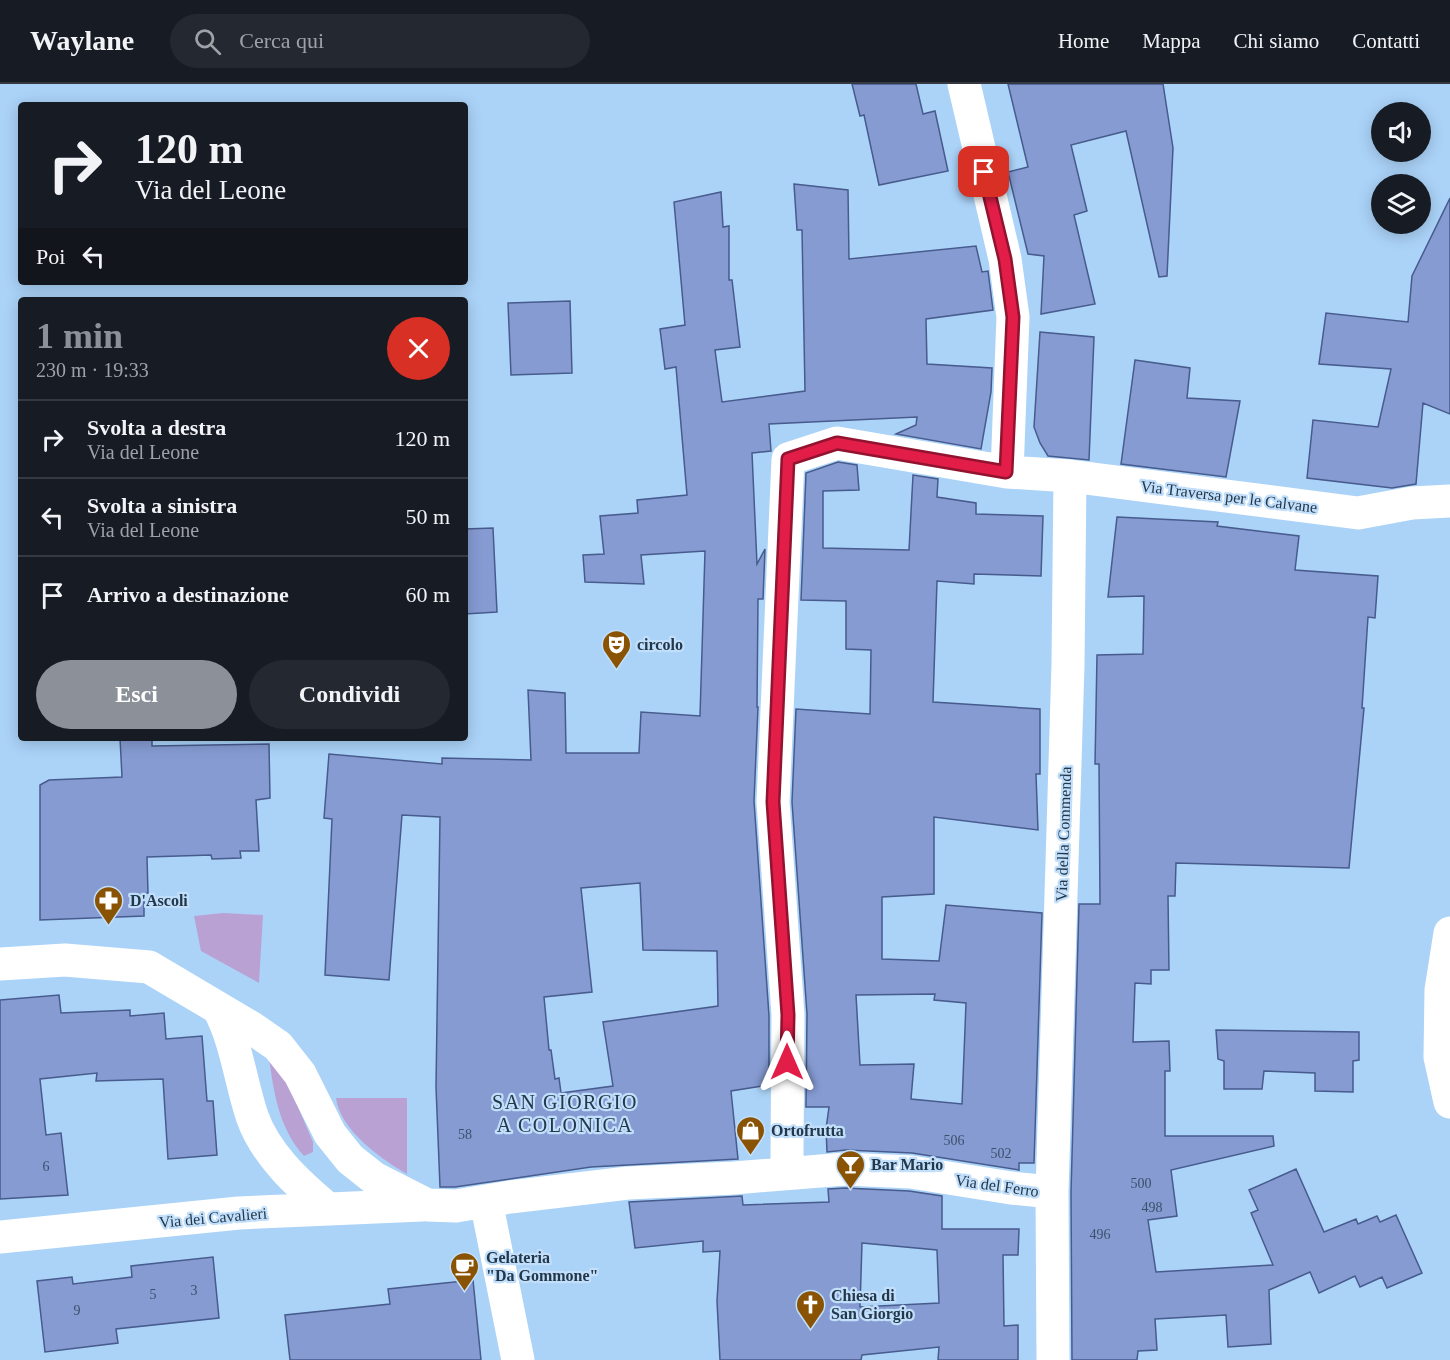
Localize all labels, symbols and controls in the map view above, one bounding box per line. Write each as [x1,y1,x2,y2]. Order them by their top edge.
search box [170,14,590,68]
text: Waylane [30,25,134,56]
icon: search [191,25,224,58]
text: Cerca qui [239,28,324,53]
text: Home [1058,29,1109,53]
text: Mappa [1142,29,1201,53]
text: Chi siamo [1234,29,1319,53]
text: Contatti [1352,29,1420,53]
map controls [1371,102,1431,234]
button: sound [1371,102,1431,162]
icon: right [36,126,114,204]
text: 120 m [135,126,244,172]
pin [958,146,1009,197]
icon: arrive [967,155,1000,188]
button: layers [1371,174,1431,234]
text: Via del Leone [135,175,286,205]
icon: left [77,240,110,273]
text: Poi [36,244,65,269]
text: 1 min [36,316,123,356]
button: close [387,317,450,380]
text: 230 m · 19:33 [36,359,149,381]
text: Svolta a destra [87,415,226,440]
icon: right [36,423,69,456]
text: 120 m [394,426,450,451]
text: Via del Leone [87,441,199,463]
street label: Via Traversa per le Calvane [1140,477,1318,517]
text: Svolta a sinistra [87,493,237,518]
icon: left [36,501,69,534]
text: 50 m [405,504,450,529]
text: Via del Leone [87,519,199,541]
icon: arrive [36,579,69,612]
text: Arrivo a destinazione [87,582,289,607]
text: 60 m [405,582,450,607]
theatre icon: circolo [600,628,632,670]
place label: circolo [637,636,683,653]
button: Esci [36,660,237,729]
button: Condividi [249,660,450,729]
street label: Via della Commenda [1053,766,1074,902]
pharmacy icon: D'Ascoli [93,884,125,926]
place label: D'Ascoli [130,892,188,909]
position arrow [755,1030,819,1094]
district label: SAN GIORGIO A COLONICA [492,1091,638,1136]
shop icon: Ortofrutta [734,1114,766,1156]
place label: Ortofrutta [771,1122,844,1139]
house number: 58 [458,1127,472,1142]
house number: 506 [944,1133,965,1148]
house number: 502 [991,1146,1012,1161]
bar icon: Bar Mario [834,1148,866,1190]
place label: Bar Mario [871,1156,943,1173]
house number: 6 [43,1159,50,1174]
street label: Via del Ferro [954,1171,1040,1200]
house number: 500 [1131,1176,1152,1191]
house number: 498 [1142,1200,1163,1215]
street label: Via dei Cavalieri [158,1204,268,1231]
house number: 496 [1090,1227,1111,1242]
place label: Gelateria "Da Gommone" [486,1249,598,1284]
cafe icon: Gelateria "Da Gommone" [449,1250,481,1292]
house number: 3 [191,1283,198,1298]
house number: 5 [150,1287,157,1302]
place label: Chiesa di San Giorgio [831,1287,913,1323]
church icon: Chiesa di San Giorgio [794,1288,826,1330]
house number: 9 [74,1303,81,1318]

